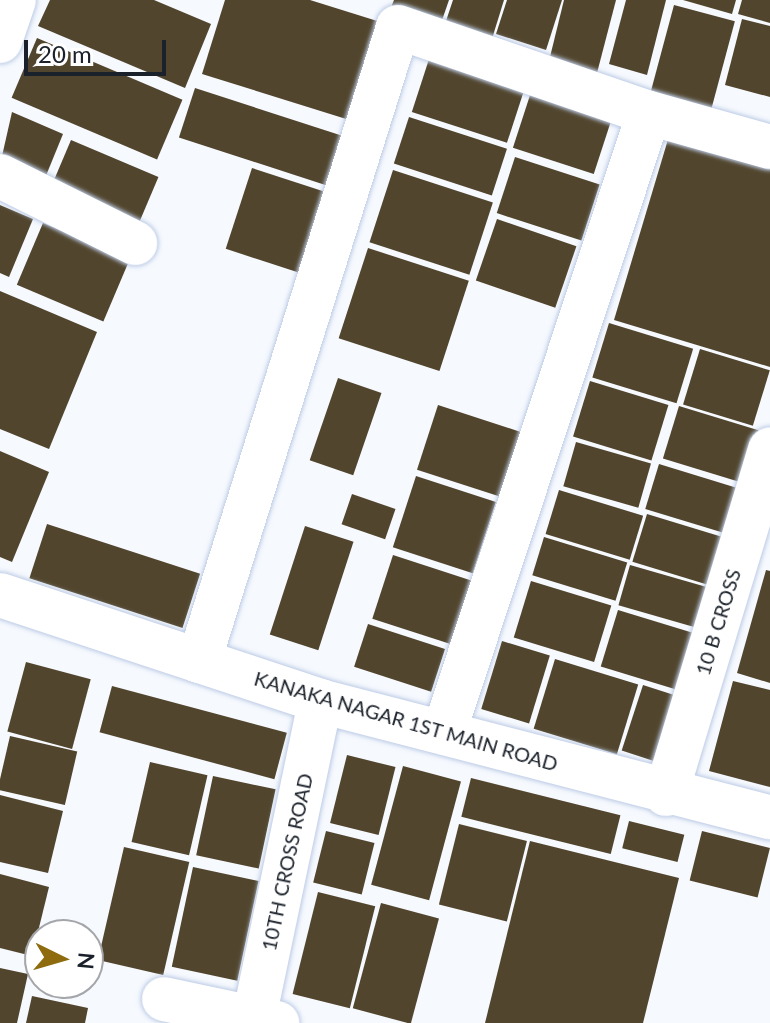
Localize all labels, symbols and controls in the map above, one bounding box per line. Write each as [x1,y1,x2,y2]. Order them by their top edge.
scale bar [28,24,170,74]
text: 20 m [38,39,92,68]
street label: 10 B CROSS [690,566,746,678]
street label: KANAKA NAGAR 1ST MAIN ROAD [251,666,561,776]
street label: 10TH CROSS ROAD [256,771,318,953]
north arrow [24,919,104,999]
text: N [72,951,101,971]

